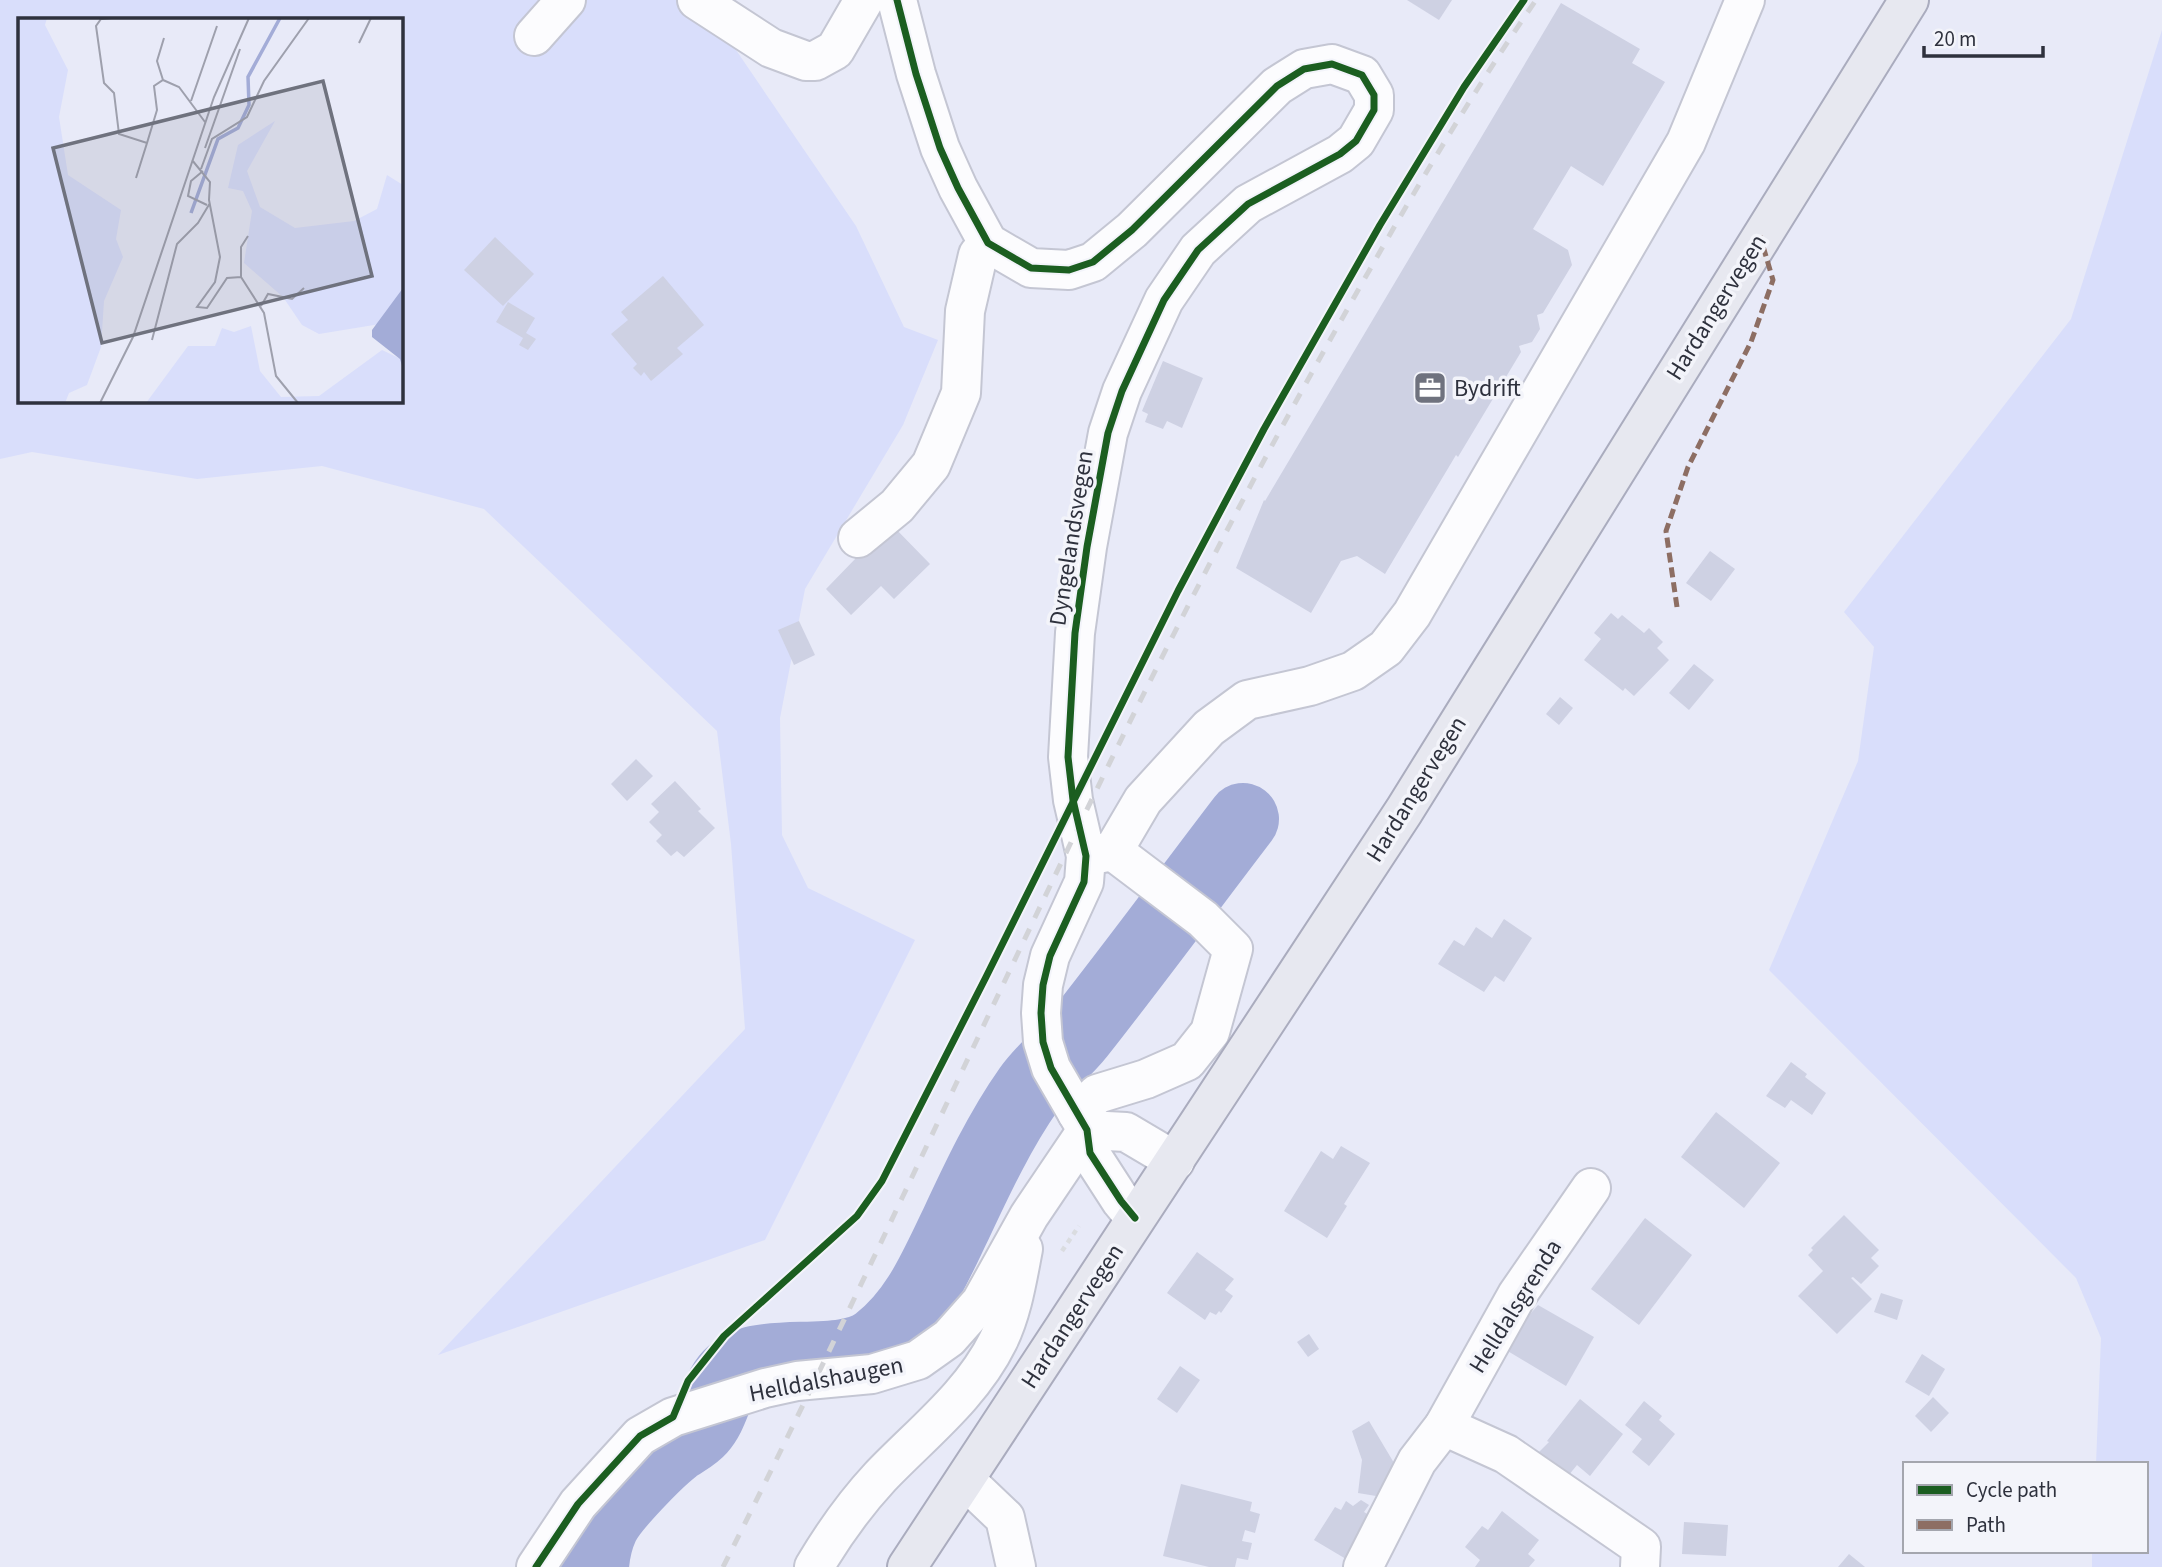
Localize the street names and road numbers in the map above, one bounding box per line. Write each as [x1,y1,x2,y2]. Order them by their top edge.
street label: Hardangervegen [1657,227,1775,387]
street label: Dyngelandsvegen [1040,448,1103,628]
street label: Hardangervegen [1357,709,1475,869]
street label: Helldalsgrenda [1460,1233,1571,1380]
street label: Hardangervegen [1012,1237,1132,1396]
street label: Helldalshaugen [746,1347,906,1412]

